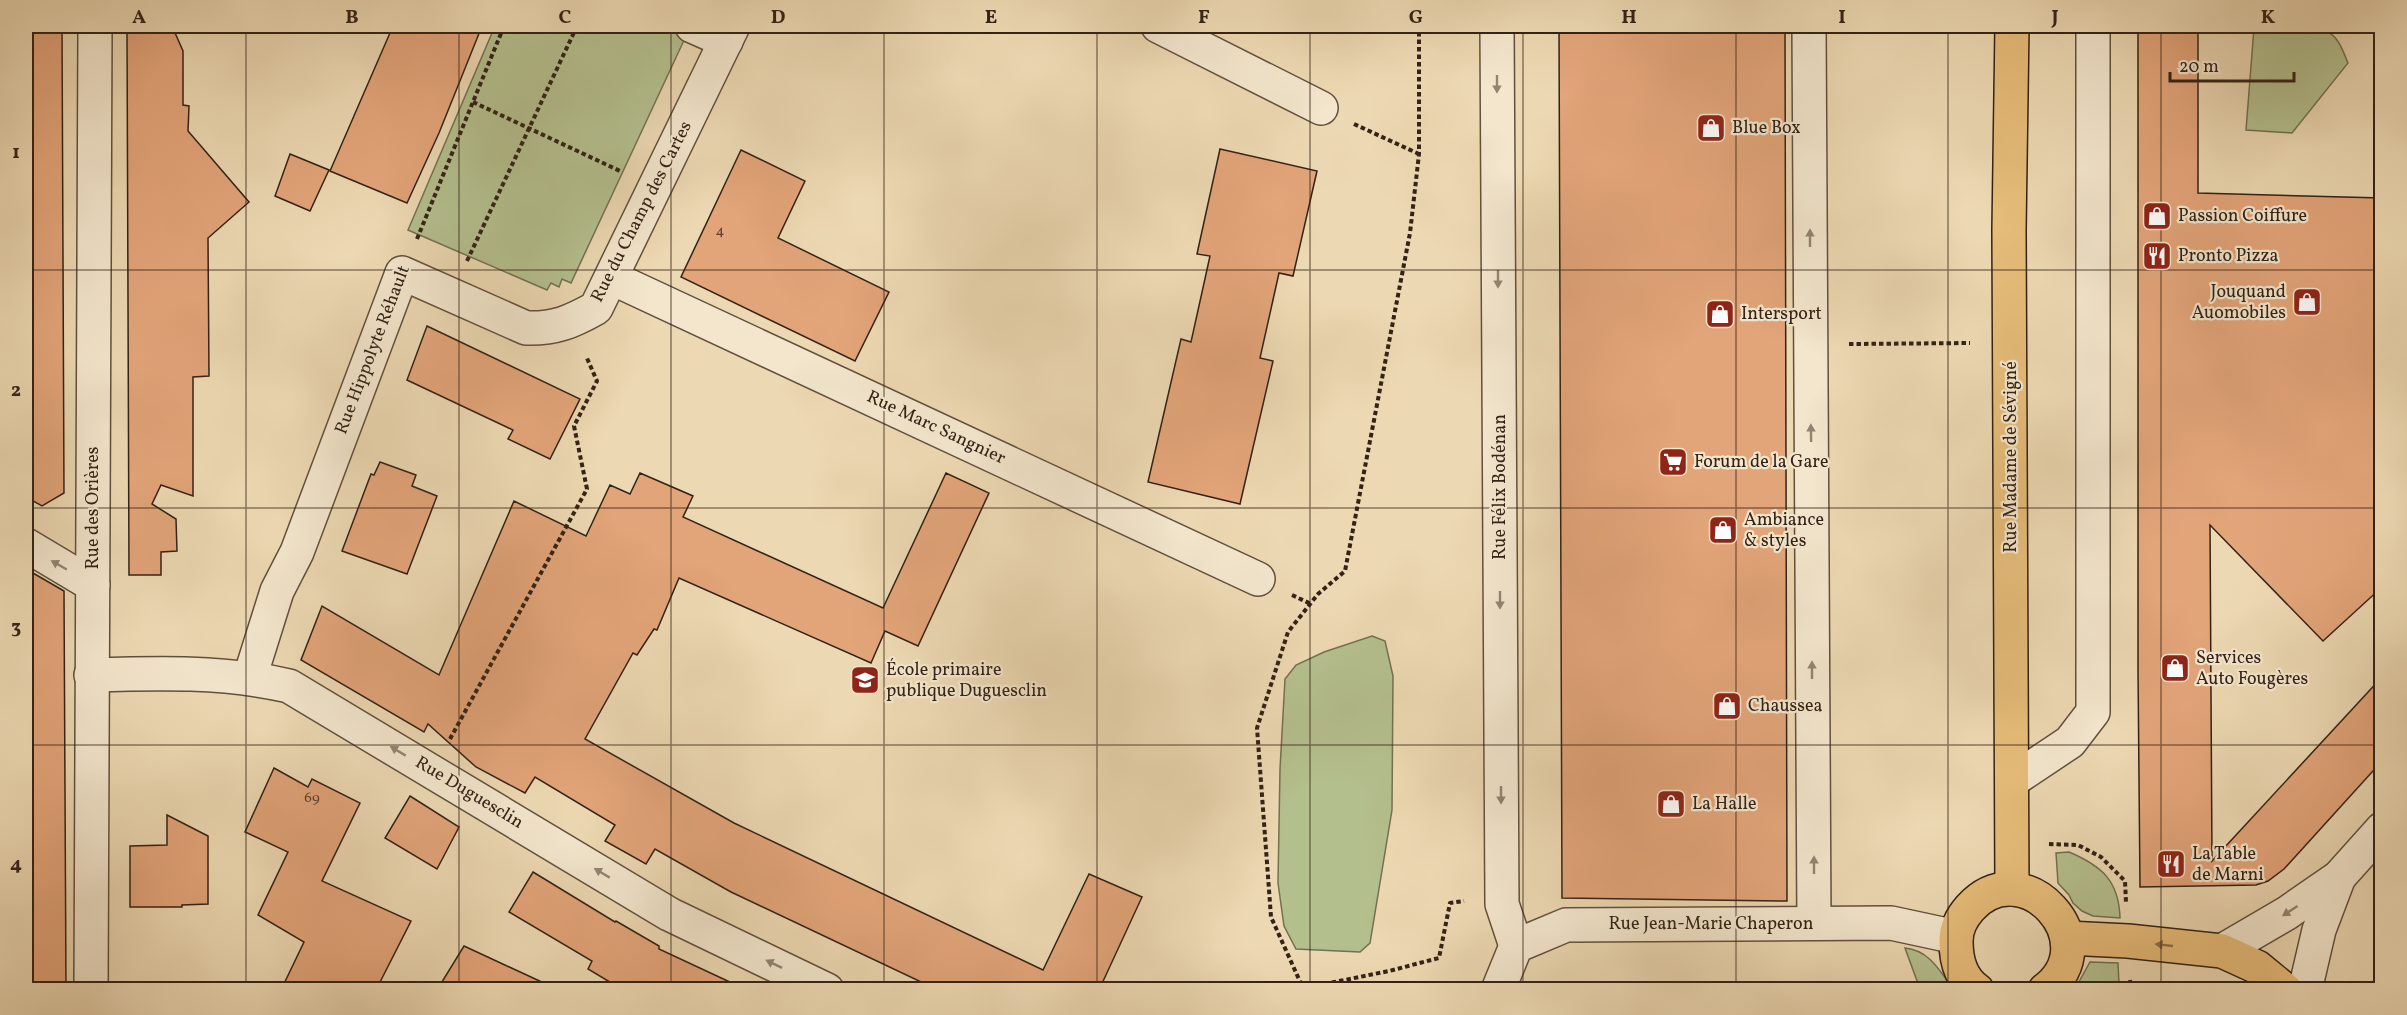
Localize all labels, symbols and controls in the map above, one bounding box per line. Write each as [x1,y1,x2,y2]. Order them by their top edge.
text: A [132,4,146,32]
text: B [345,4,359,32]
text: C [559,4,572,32]
text: D [771,4,785,32]
text: E [985,4,997,32]
text: F [1198,4,1210,32]
text: G [1409,4,1423,32]
text: H [1621,4,1637,32]
text: I [1838,4,1846,32]
text: J [2050,4,2059,32]
text: K [2261,4,2276,32]
scale bar [2170,45,2294,83]
text: 20 m [2179,55,2219,80]
one-way arrow [1493,74,1502,93]
shop icon: Blue Box [1695,112,1727,144]
place label: Blue Box [1732,116,1801,141]
street label: Rue du Champ des Cartes [585,117,699,307]
text: 1 [12,139,20,167]
shop icon: Passion Coiffure [2141,200,2173,232]
place label: Passion Coiffure [2178,204,2307,229]
house number: 4 [716,221,725,242]
one-way arrow [1805,228,1815,247]
restaurant icon: Pronto Pizza [2141,240,2173,272]
place label: Pronto Pizza [2178,244,2279,269]
street label: Rue Hippolyte Réhault [329,262,417,438]
one-way arrow [1494,269,1503,288]
place label: Jouquand Auomobiles [2192,280,2286,326]
shop icon: Jouquand Auomobiles [2291,286,2323,318]
shop icon: Intersport [1704,298,1736,330]
place label: Intersport [1741,302,1822,327]
street label: Rue Madame de Sévigné [1999,361,2024,553]
text: 2 [11,377,21,405]
street label: Rue Marc Sangnier [862,385,1010,471]
street label: Rue Félix Bodénan [1488,414,1513,560]
one-way arrow [1806,423,1816,442]
street label: Rue des Orières [81,446,106,570]
supermarket icon: Forum de la Gare [1657,446,1689,478]
place label: Forum de la Gare [1694,450,1828,475]
place label: Ambiance & styles [1744,508,1824,554]
shop icon: Ambiance & styles [1707,514,1739,546]
one-way arrow [50,560,67,570]
one-way arrow [1495,590,1505,609]
text: 3 [11,614,21,642]
place label: Services Auto Fougères [2196,646,2308,692]
shop icon: Services Auto Fougères [2159,652,2191,684]
place label: École primaire publique Duguesclin [886,658,1047,704]
one-way arrow [1807,660,1817,679]
school or university icon: École primaire publique Duguesclin [849,664,881,696]
shop icon: Chaussea [1711,690,1743,722]
place label: Chaussea [1748,694,1823,719]
one-way arrow [390,746,407,756]
street label: Rue Duguesclin [410,751,528,835]
one-way arrow [1496,785,1506,804]
house number: 69 [304,788,320,809]
shop icon: La Halle [1655,788,1687,820]
place label: La Halle [1692,792,1756,817]
place label: La Table de Marni [2192,842,2264,888]
restaurant icon: La Table de Marni [2155,848,2187,880]
text: 4 [10,851,22,879]
one-way arrow [1809,855,1818,874]
one-way arrow [593,868,610,878]
one-way arrow [2282,905,2298,916]
street label: Rue Jean-Marie Chaperon [1609,912,1814,937]
one-way arrow [2154,940,2173,950]
one-way arrow [765,960,782,969]

